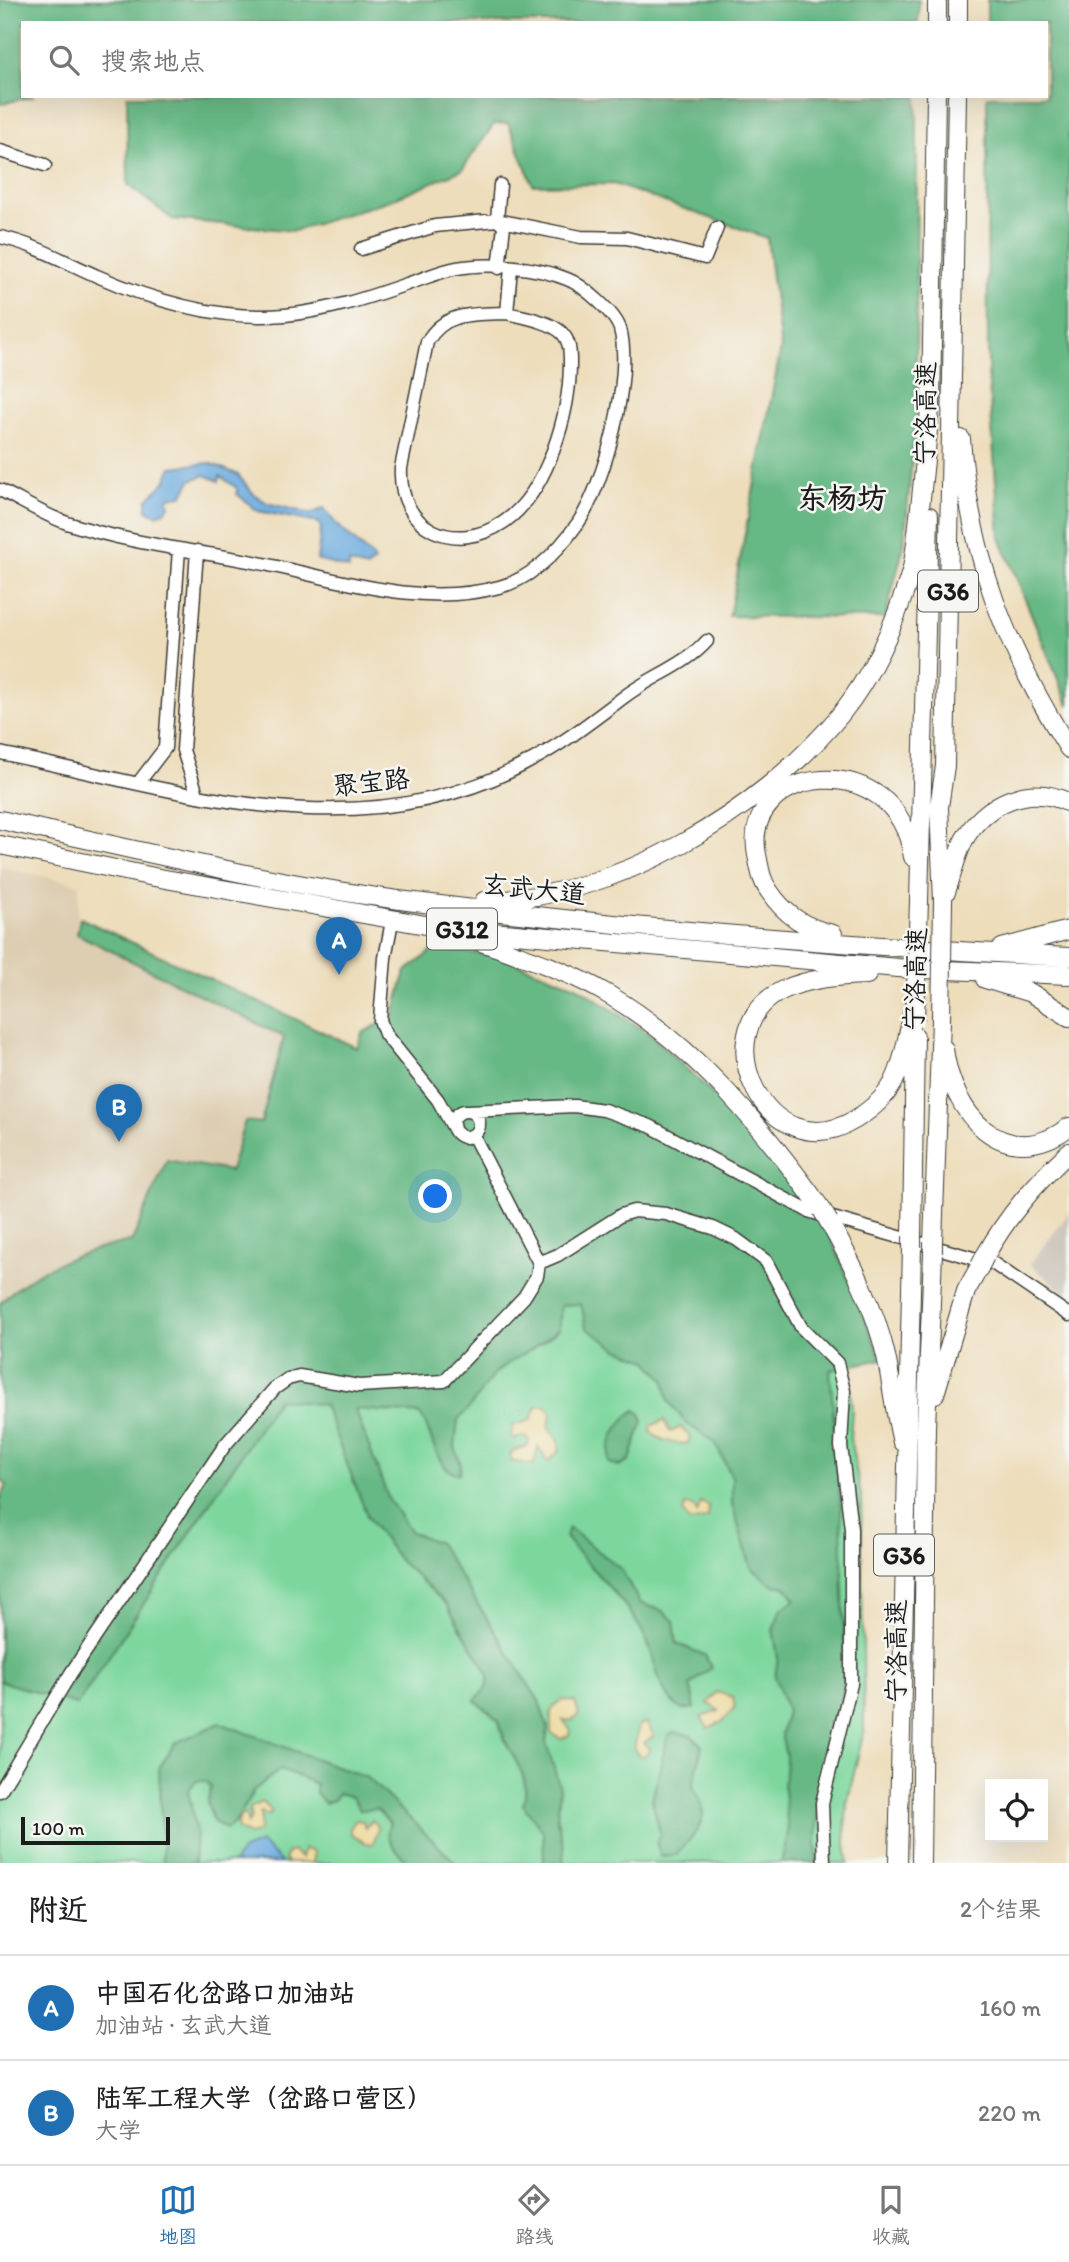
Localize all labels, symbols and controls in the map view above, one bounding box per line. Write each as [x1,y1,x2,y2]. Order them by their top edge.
search box [21,21,1048,98]
icon: search [45,41,83,79]
text: 搜索地点 [101,45,205,77]
street label: 宁洛高速 [908,361,942,465]
district label: 东杨坊 [797,479,887,516]
road number: G36 [918,570,978,612]
street label: 聚宝路 [331,762,411,802]
street label: 玄武大道 [481,868,587,910]
road number: G312 [427,909,497,950]
pin: A [316,917,362,975]
street label: 宁洛高速 [897,926,933,1032]
pin: B [96,1084,142,1142]
your location [418,1179,452,1213]
road number: G36 [874,1534,934,1576]
street label: 宁洛高速 [880,1599,912,1703]
map controls [985,1779,1048,1842]
button: locate [985,1779,1048,1842]
scale bar [21,1814,170,1846]
text: 100 m [32,1817,84,1840]
text: 附近 [28,1891,88,1928]
text: 2个结果 [960,1895,1041,1923]
text: 中国石化岔路口加油站 [95,1977,355,2009]
text: A [44,1994,58,2022]
text: 160 m [979,1994,1041,2022]
text: 加油站 · 玄武大道 [95,2011,272,2039]
text: 陆军工程大学（岔路口营区） [95,2082,433,2114]
text: B [44,2099,58,2127]
text: 220 m [978,2099,1041,2127]
text: 大学 [95,2116,141,2144]
tab: 地图 [159,2181,197,2248]
tab: 路线 [515,2181,554,2248]
tab: 收藏 [872,2181,910,2248]

